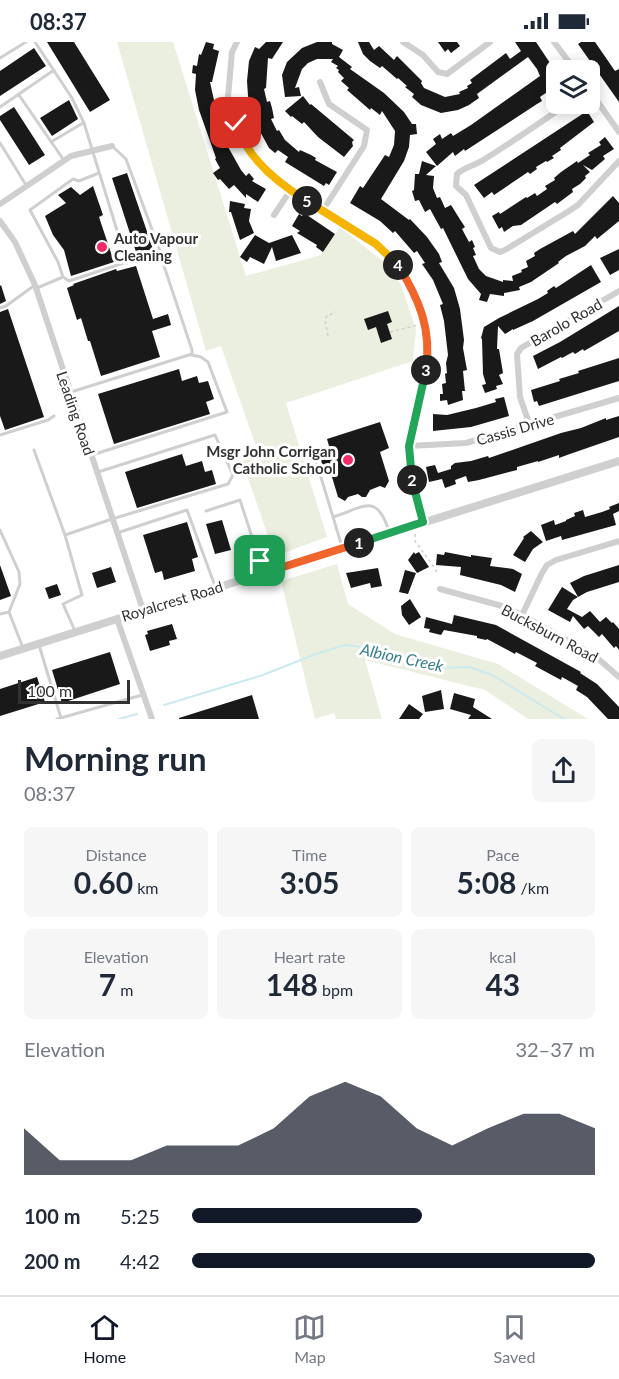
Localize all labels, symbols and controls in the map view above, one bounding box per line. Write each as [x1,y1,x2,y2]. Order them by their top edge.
text: 08:37 [30,8,87,35]
map controls [546,60,600,114]
button: layers [546,60,600,114]
pin [210,97,261,148]
icon: check [219,106,252,139]
pin: 5 [292,186,322,216]
text: 5 [302,191,312,210]
place label: Auto Vapour Cleaning [113,229,198,264]
marker: Auto Vapour Cleaning [95,240,109,254]
pin: 4 [383,250,413,280]
text: 4 [393,255,403,274]
street label: Barolo Road [527,294,605,350]
pin: 3 [411,355,441,385]
text: 3 [421,360,431,379]
street label: Leading Road [53,369,99,457]
street label: Cassis Drive [474,409,556,449]
place label: Msgr John Corrigan Catholic School [206,442,336,477]
marker: Msgr John Corrigan Catholic School [341,453,355,467]
pin: 2 [397,465,427,495]
text: 2 [407,470,417,489]
pin: 1 [344,528,374,558]
text: 1 [354,533,364,552]
pin [234,535,285,586]
icon: arrive [243,544,276,577]
street label: Royalcrest Road [119,577,225,625]
street label: Bucksburn Road [499,600,601,666]
water label: Albion Creek [358,639,446,675]
scale bar [18,677,130,704]
text: 100 m [27,681,72,700]
text: Morning run [24,738,207,778]
button: share [532,739,595,802]
text: 08:37 [24,781,75,805]
text: Distance [85,845,147,864]
text: Time [292,845,327,864]
text: Pace [486,845,519,864]
text: 0.60 [74,864,133,900]
text: 3:05 [280,864,339,900]
text: 5:08 [457,864,516,900]
text: km [133,878,159,897]
text: /km [516,878,549,897]
text: Elevation [84,947,149,966]
text: Heart rate [274,947,345,966]
text: kcal [489,947,516,966]
text: 7 [99,966,116,1002]
text: 148 [266,966,318,1002]
text: 43 [485,966,520,1002]
text: m [116,980,134,999]
text: bpm [318,980,353,999]
text: Elevation [24,1037,105,1061]
text: 32–37 m [515,1037,595,1061]
text: 100 m [24,1204,80,1228]
text: 5:25 [120,1204,160,1228]
text: 200 m [24,1249,80,1273]
text: 4:42 [120,1249,160,1273]
tab: Home [84,1311,126,1366]
tab: Map [293,1311,326,1366]
tab: Saved [494,1311,535,1366]

